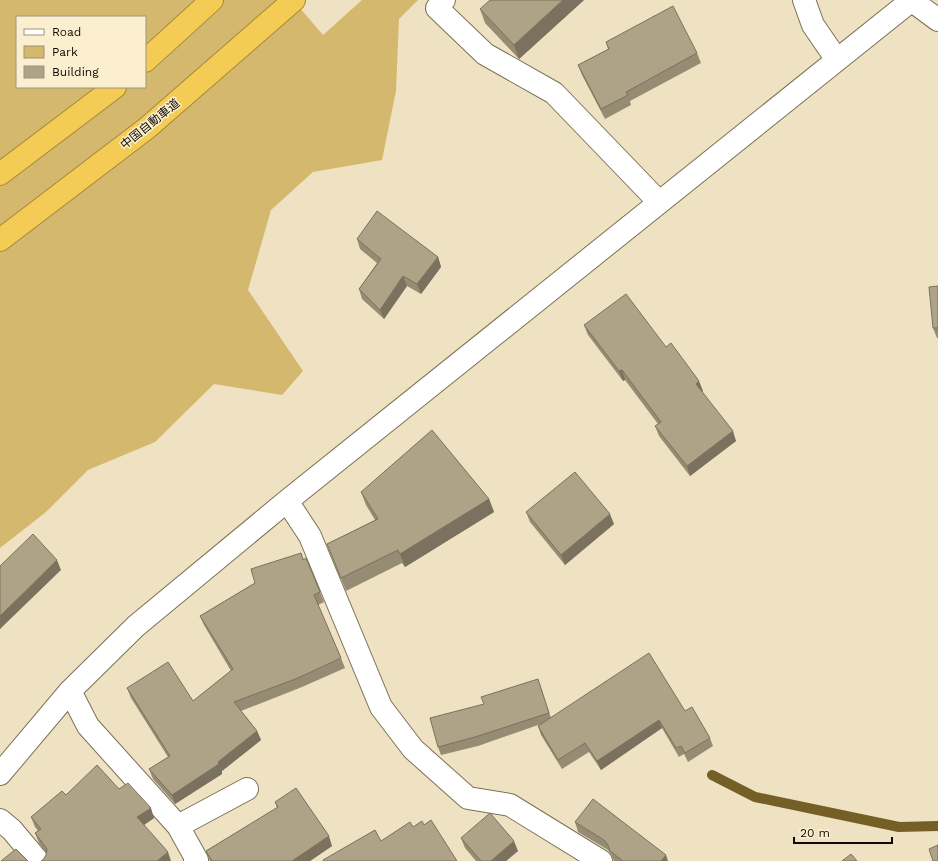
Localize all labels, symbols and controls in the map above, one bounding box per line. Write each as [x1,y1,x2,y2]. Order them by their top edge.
legend [16,16,146,88]
text: Road [52,25,81,39]
text: Park [52,45,78,59]
text: Building [52,65,99,79]
street label: 中国自動車道 [118,96,182,152]
scale bar [794,819,892,845]
text: 20 m [800,826,830,840]

